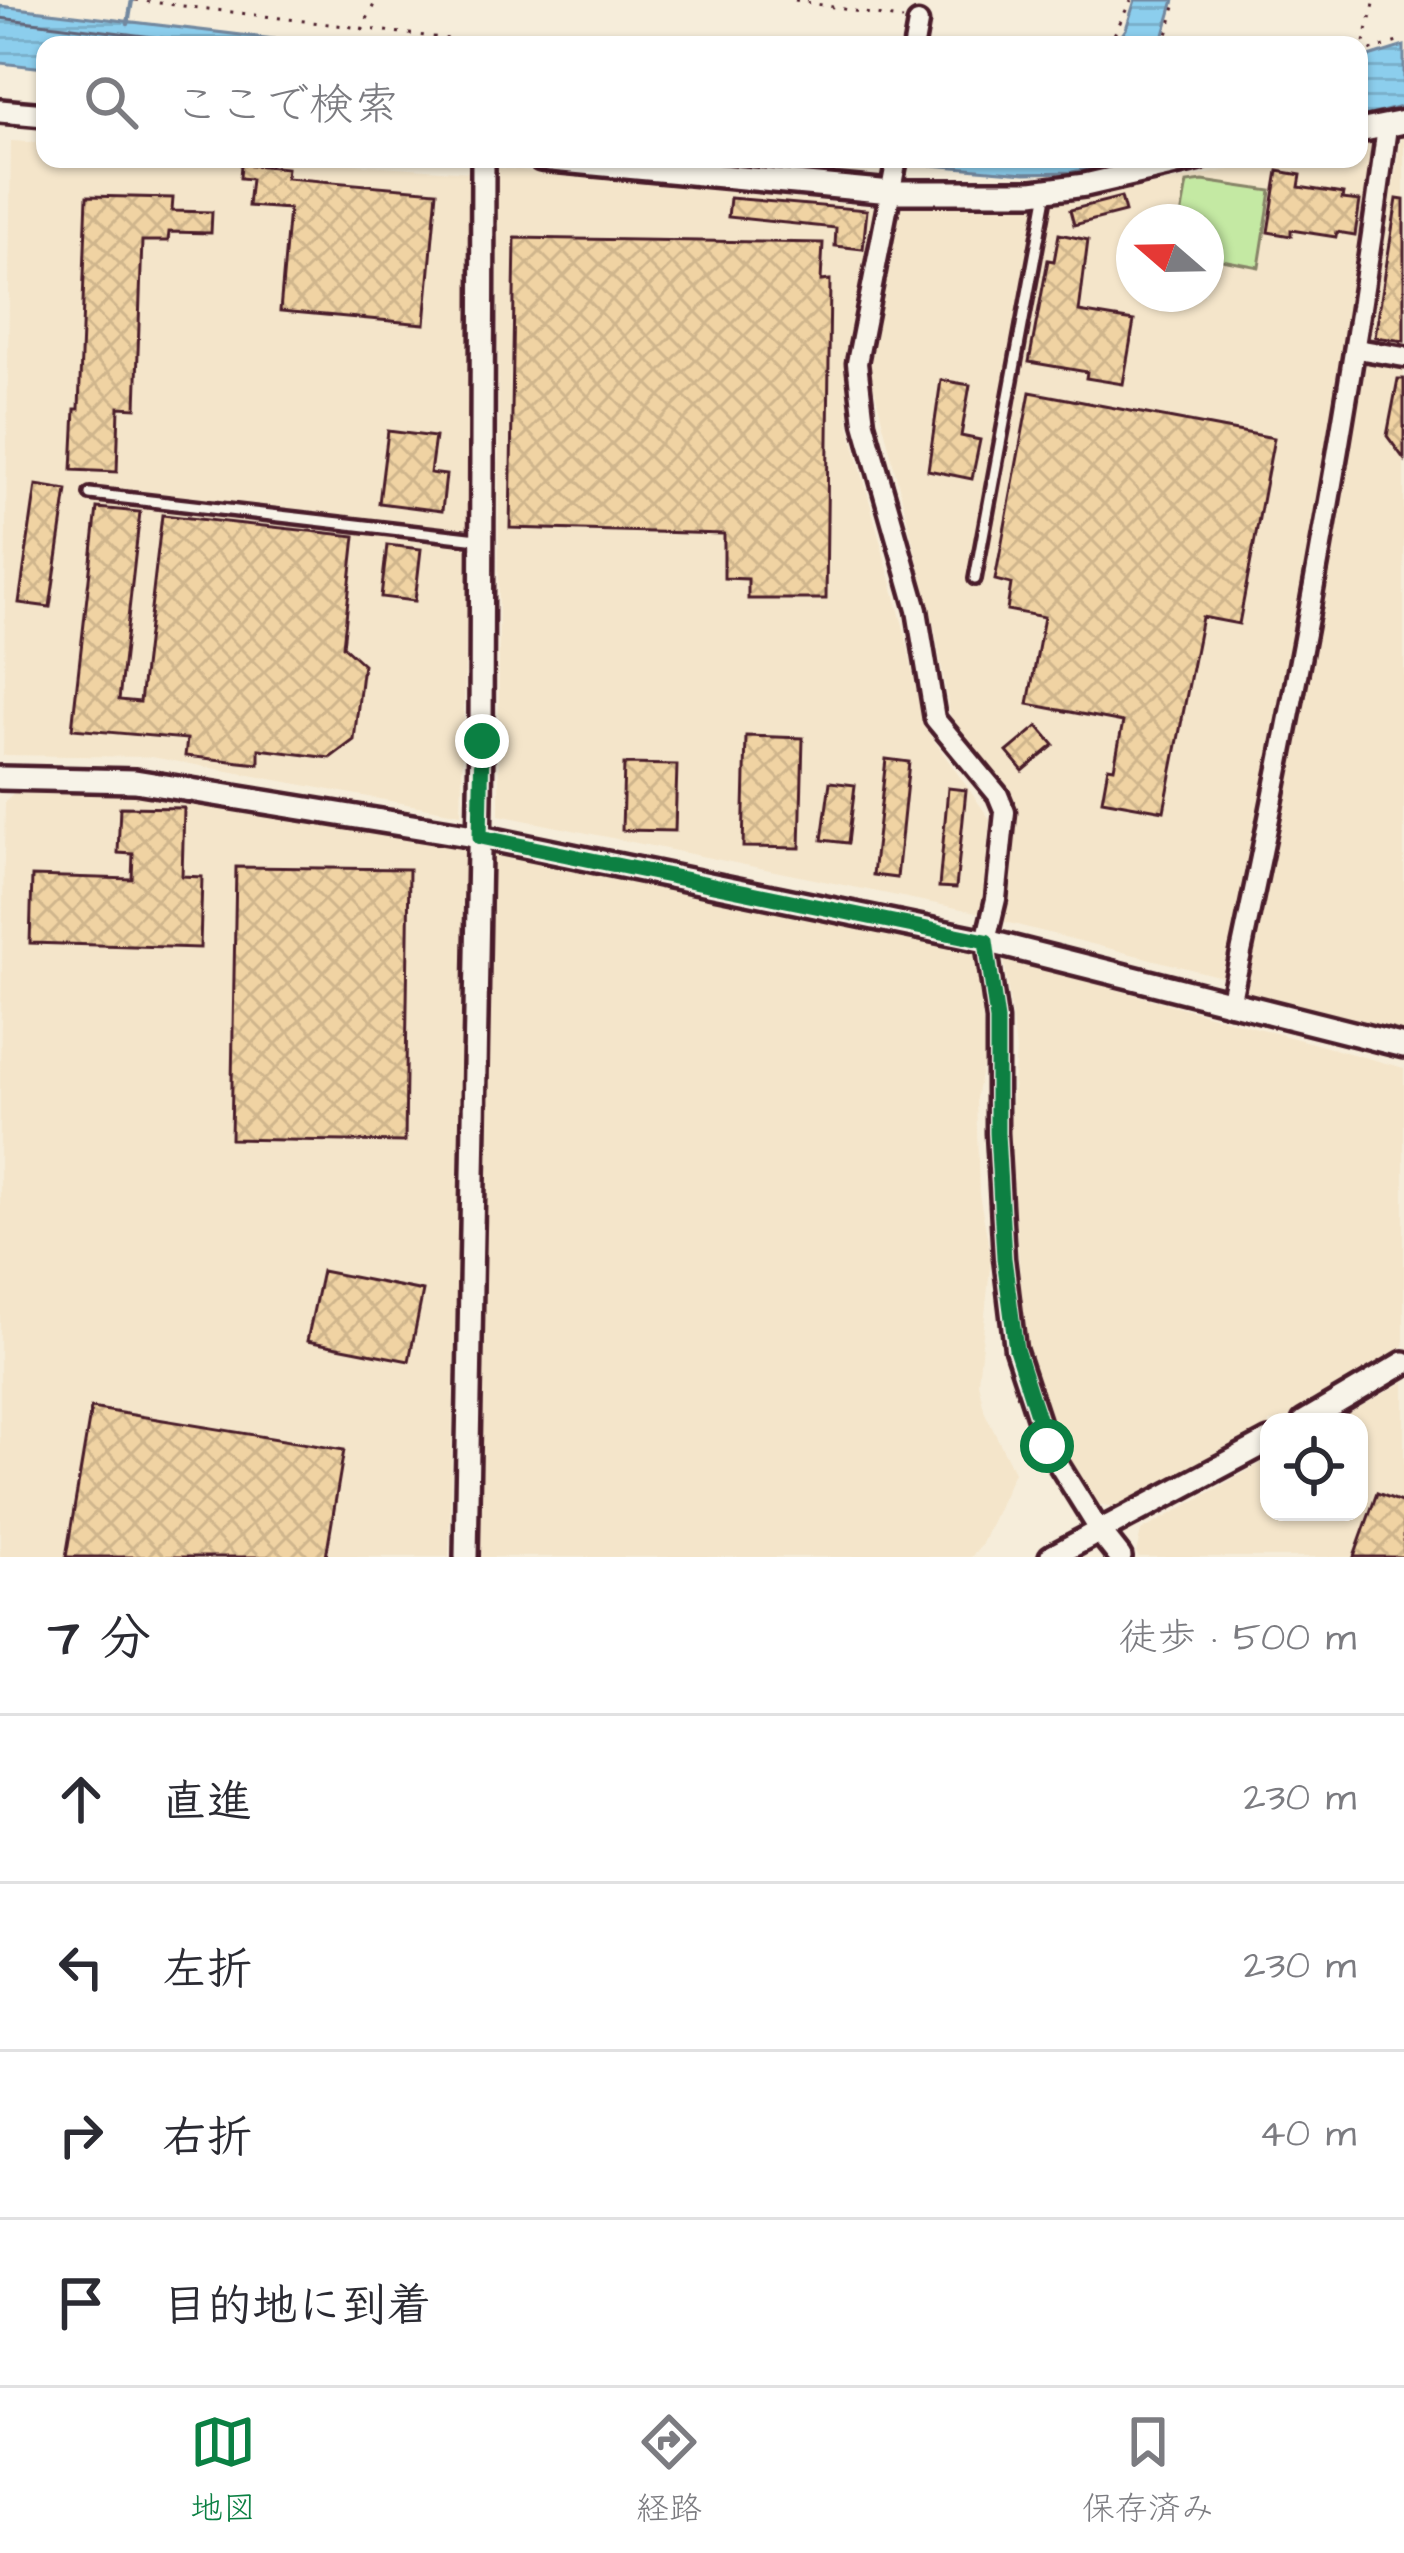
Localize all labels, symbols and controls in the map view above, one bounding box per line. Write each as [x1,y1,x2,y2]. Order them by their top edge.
search box [36,36,1368,168]
icon: search [78,69,144,135]
text: ここで検索 [174,75,399,137]
north arrow [1116,204,1224,312]
route end [455,714,509,768]
map controls [1260,1413,1368,1521]
button: locate [1260,1413,1368,1521]
route start [1020,1419,1074,1473]
text: 7 分 [48,1604,151,1675]
text: 徒歩 · 500 m [1118,1612,1356,1666]
icon: ahead [48,1766,114,1832]
text: 直進 [162,1772,252,1834]
text: 230 m [1243,1772,1356,1826]
icon: left [48,1934,114,2000]
text: 左折 [162,1940,252,2002]
text: 230 m [1243,1940,1356,1994]
icon: right [48,2102,114,2168]
text: 右折 [162,2108,252,2170]
text: 40 m [1259,2108,1356,2162]
icon: arrive [48,2270,114,2336]
text: 目的地に到着 [162,2276,432,2338]
tab: 地図 [190,2409,256,2532]
tab: 経路 [636,2409,702,2532]
tab: 保存済み [1082,2409,1214,2532]

